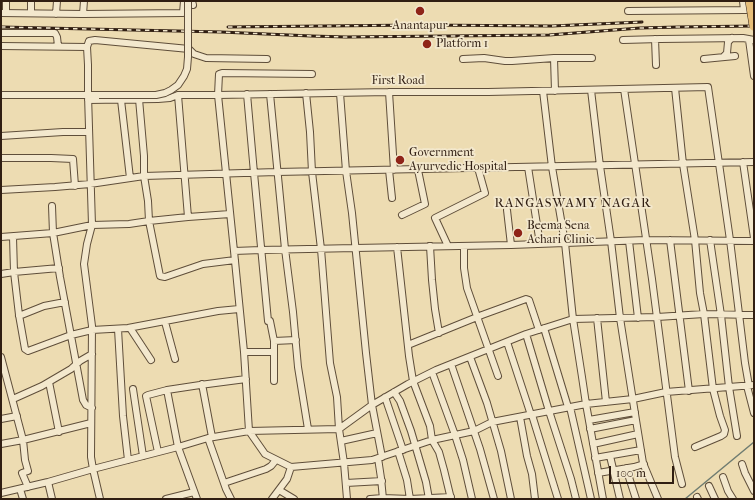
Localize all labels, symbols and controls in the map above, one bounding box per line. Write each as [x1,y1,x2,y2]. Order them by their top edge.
marker: Anantapur [414,5,426,17]
place label: Anantapur [392,19,448,33]
place label: Platform 1 [436,37,488,51]
marker: Platform 1 [421,38,433,50]
street label: First Road [371,74,425,88]
place label: Government Ayurvedic Hospital [409,146,507,174]
marker: Government Ayurvedic Hospital [394,154,406,166]
district label: RANGASWAMY NAGAR [495,196,651,212]
place label: Beema Sena Achari Clinic [527,219,594,247]
marker: Beema Sena Achari Clinic [512,227,524,239]
scale bar [611,458,676,484]
text: 100 m [616,466,646,480]

